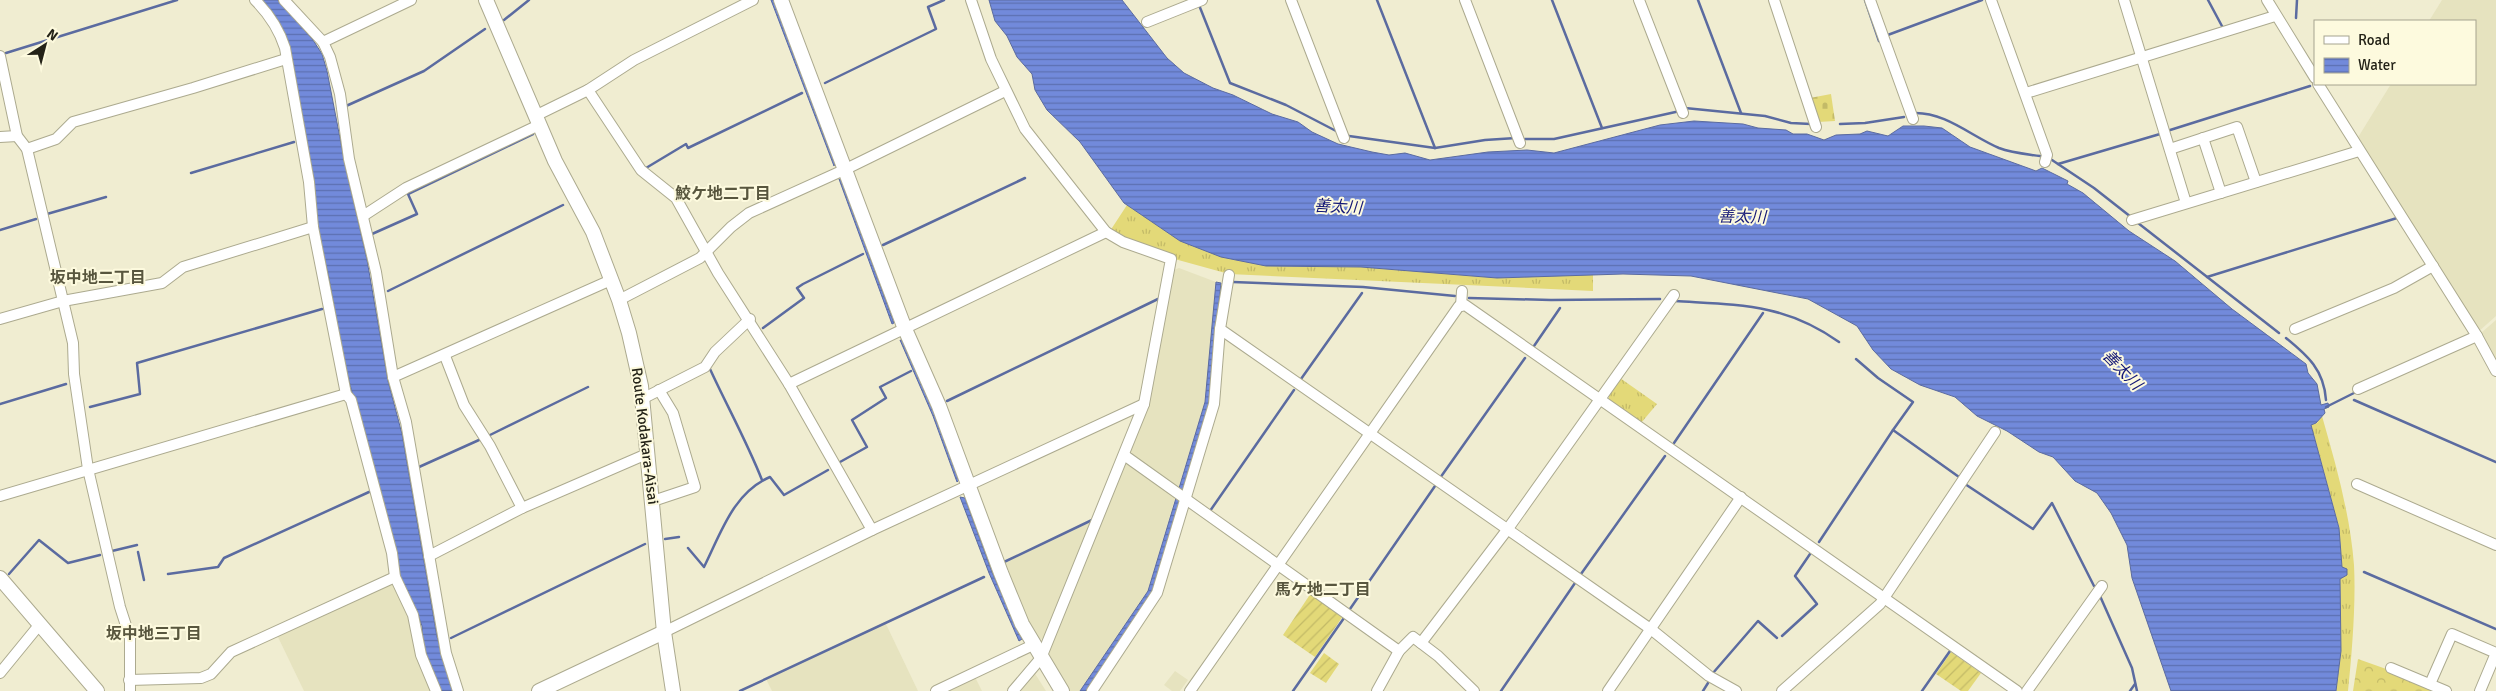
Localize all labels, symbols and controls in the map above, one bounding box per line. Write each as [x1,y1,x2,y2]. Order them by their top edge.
north arrow [20,20,70,70]
legend [2314,20,2476,85]
text: N [43,25,61,45]
text: Road [2358,31,2390,49]
text: Water [2358,56,2396,74]
district label: 鮫ケ地二丁目 [675,184,771,204]
water label: 善太川 [1314,196,1364,218]
water label: 善太川 [1718,207,1768,227]
district label: 坂中地二丁目 [50,268,146,288]
water label: 善太川 [2098,346,2147,396]
street label: Route Kodakara-Aisai [628,367,662,505]
district label: 馬ケ地二丁目 [1275,580,1371,600]
district label: 坂中地三丁目 [106,624,202,644]

